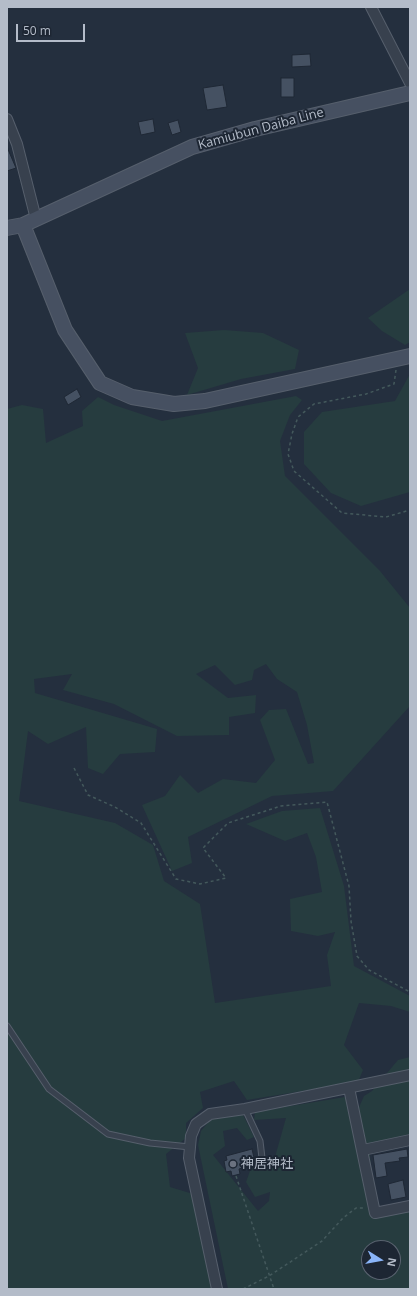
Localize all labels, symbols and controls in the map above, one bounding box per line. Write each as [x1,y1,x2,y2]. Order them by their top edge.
scale bar [18,16,87,42]
text: 50 m [23,22,51,39]
street label: Kamiubun Daiba Line [196,105,326,153]
place label: 神居神社 [241,1156,293,1172]
marker: 神居神社 [228,1159,238,1169]
north arrow [361,1240,401,1280]
text: N [384,1256,401,1268]

